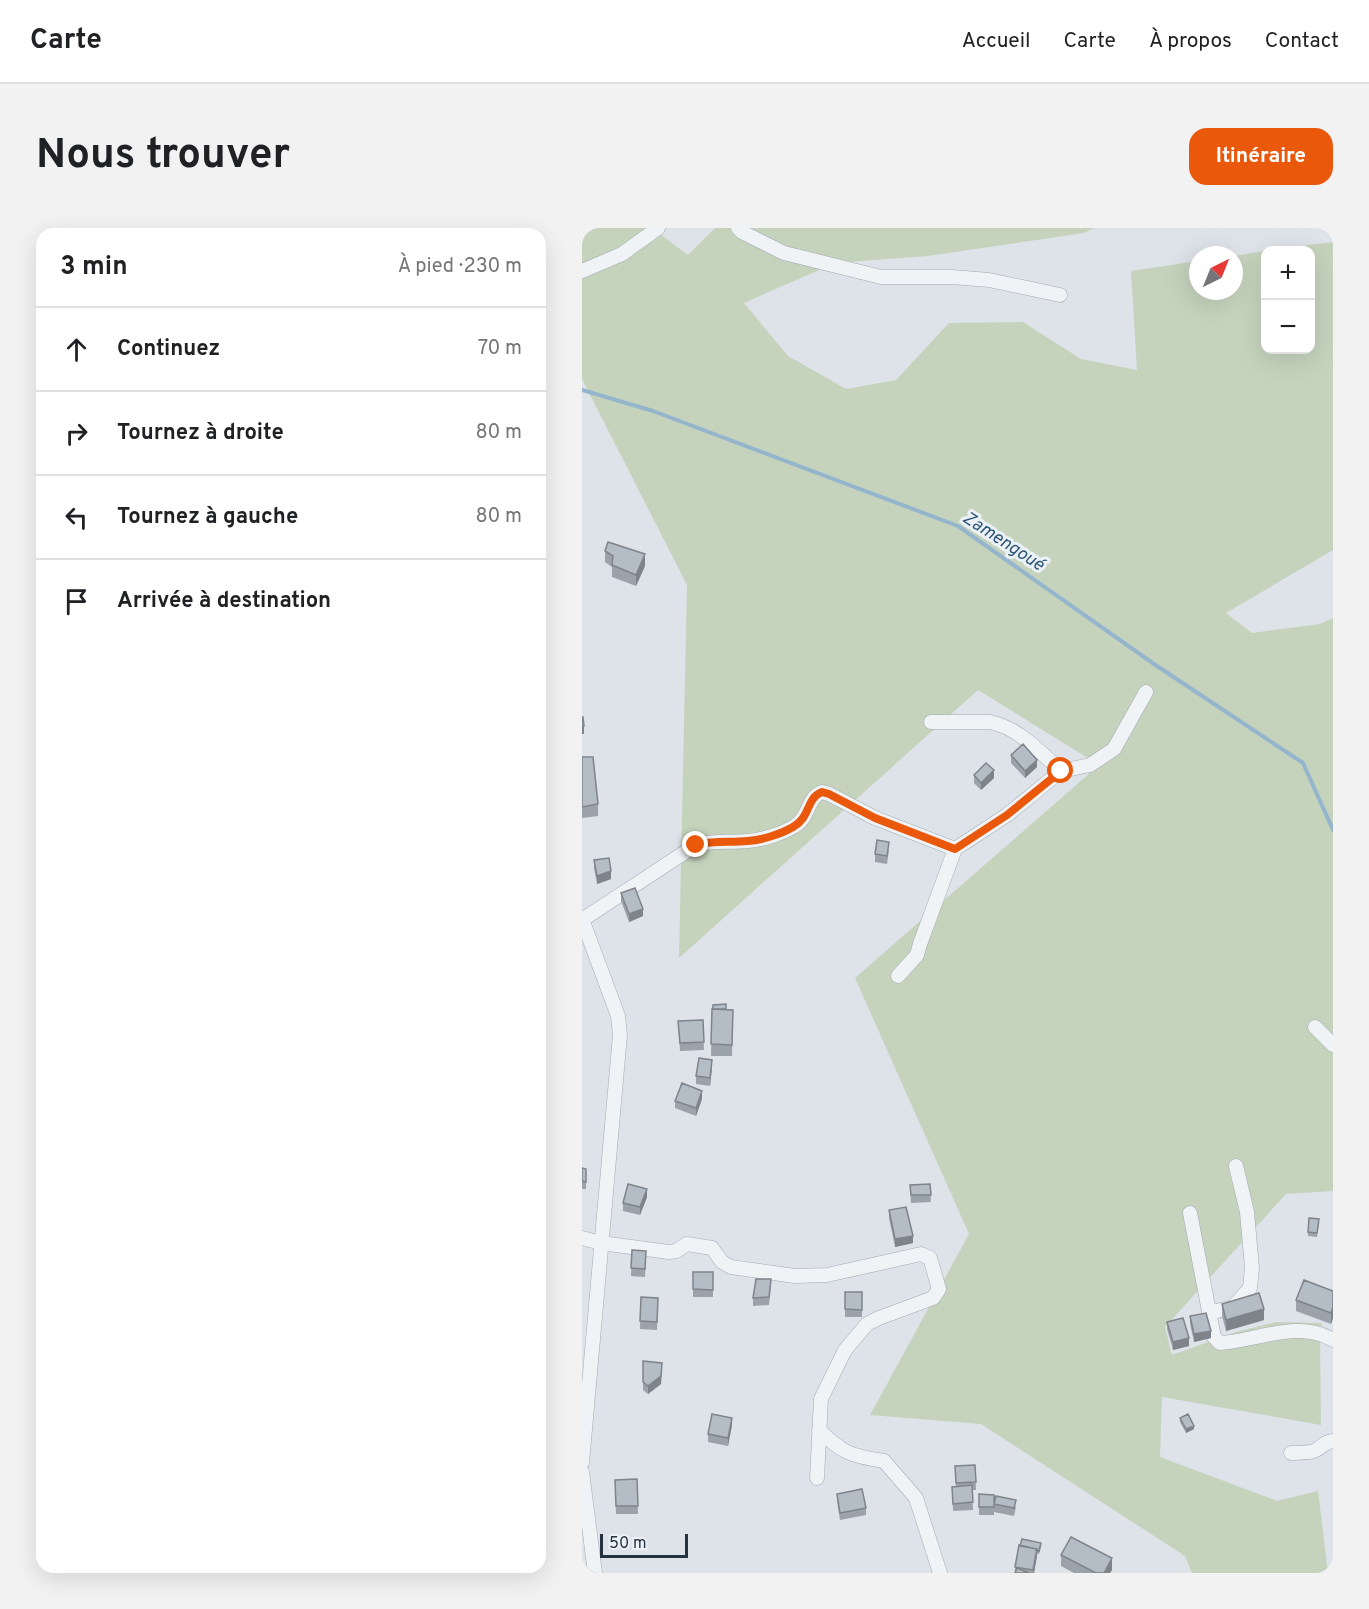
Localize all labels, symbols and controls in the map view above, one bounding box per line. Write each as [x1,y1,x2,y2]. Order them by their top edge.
text: Carte [30,23,102,59]
text: Accueil [962,28,1031,55]
text: Carte [1064,28,1116,55]
text: À propos [1149,28,1232,55]
text: Contact [1265,28,1339,55]
button: Itinéraire [1189,128,1333,185]
text: Nous trouver [36,130,290,183]
north arrow [1189,246,1243,300]
map controls [1261,246,1315,354]
button: + [1261,246,1315,300]
text: 3 min [60,251,128,284]
text: À pied · 230 m [398,254,522,280]
button: − [1261,300,1315,354]
icon: ahead [60,333,93,366]
text: Continuez [117,336,220,363]
text: 70 m [478,336,522,362]
icon: right [60,417,93,450]
text: Tournez à droite [117,420,284,447]
text: 80 m [476,420,522,446]
icon: left [60,501,93,534]
text: Tournez à gauche [117,504,298,531]
text: 80 m [476,504,522,530]
water label: Zamengoué [958,507,1050,578]
icon: arrive [60,585,93,618]
text: Arrivée à destination [117,588,331,615]
route start [1047,757,1073,783]
route end [682,831,708,857]
scale bar [600,1531,688,1558]
text: 50 m [609,1534,647,1554]

